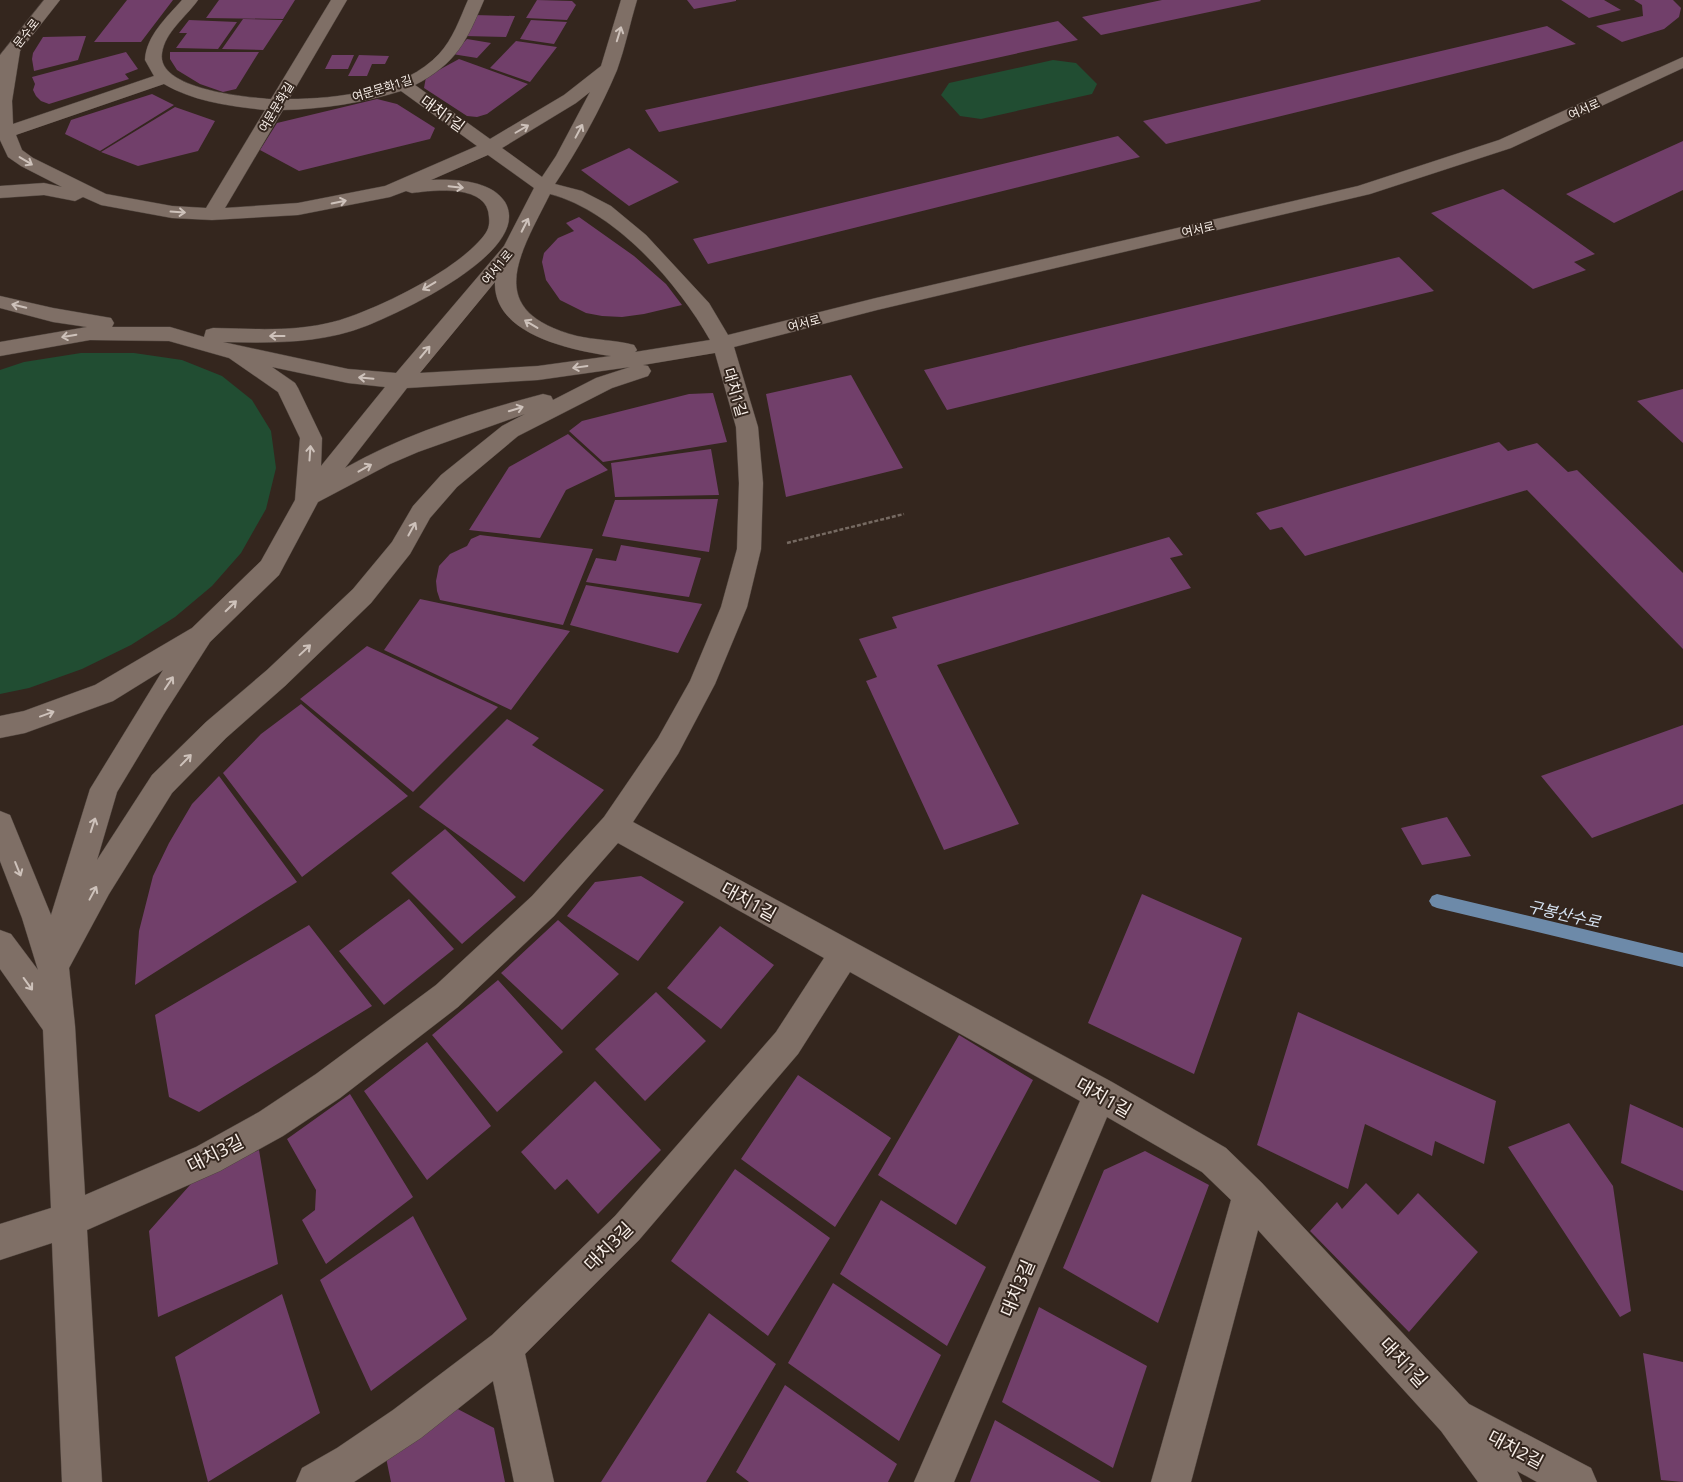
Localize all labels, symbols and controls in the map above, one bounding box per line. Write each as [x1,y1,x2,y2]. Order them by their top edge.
street label: 문수로 [9,15,43,51]
one-way arrow [615,27,624,42]
street label: 여문문화1길 [350,71,414,105]
street label: 여문문화길 [254,79,298,135]
street label: 대치1길 [417,90,469,136]
street label: 여서로 [1565,94,1603,124]
one-way arrow [514,123,528,133]
one-way arrow [574,123,584,138]
one-way arrow [18,156,32,166]
one-way arrow [448,182,464,192]
one-way arrow [331,197,347,206]
one-way arrow [170,207,186,217]
one-way arrow [520,217,530,232]
street label: 여서로 [1180,217,1216,241]
street label: 여서1로 [478,246,516,288]
one-way arrow [422,281,436,291]
one-way arrow [11,301,27,311]
street label: 여서로 [786,311,822,335]
one-way arrow [525,318,539,328]
one-way arrow [269,331,285,341]
one-way arrow [61,332,77,342]
one-way arrow [419,346,430,359]
one-way arrow [572,362,588,372]
street label: 대치1길 [719,365,753,419]
one-way arrow [358,373,374,383]
one-way arrow [508,403,524,413]
one-way arrow [306,445,315,461]
one-way arrow [358,462,372,472]
one-way arrow [407,521,417,536]
one-way arrow [224,601,236,613]
one-way arrow [299,644,312,656]
one-way arrow [164,676,174,690]
one-way arrow [39,709,54,718]
one-way arrow [180,754,192,767]
one-way arrow [88,818,98,834]
one-way arrow [14,861,23,876]
street label: 대치1길 [717,876,781,926]
one-way arrow [89,886,98,901]
water label: 구봉산수로 [1526,895,1604,933]
one-way arrow [23,977,34,990]
street label: 대치1길 [1072,1072,1136,1122]
street label: 대치3길 [183,1129,247,1177]
street label: 대치3길 [578,1216,638,1276]
street label: 대치3길 [994,1256,1040,1320]
street label: 대치1길 [1375,1332,1433,1392]
street label: 대치2길 [1484,1424,1548,1474]

